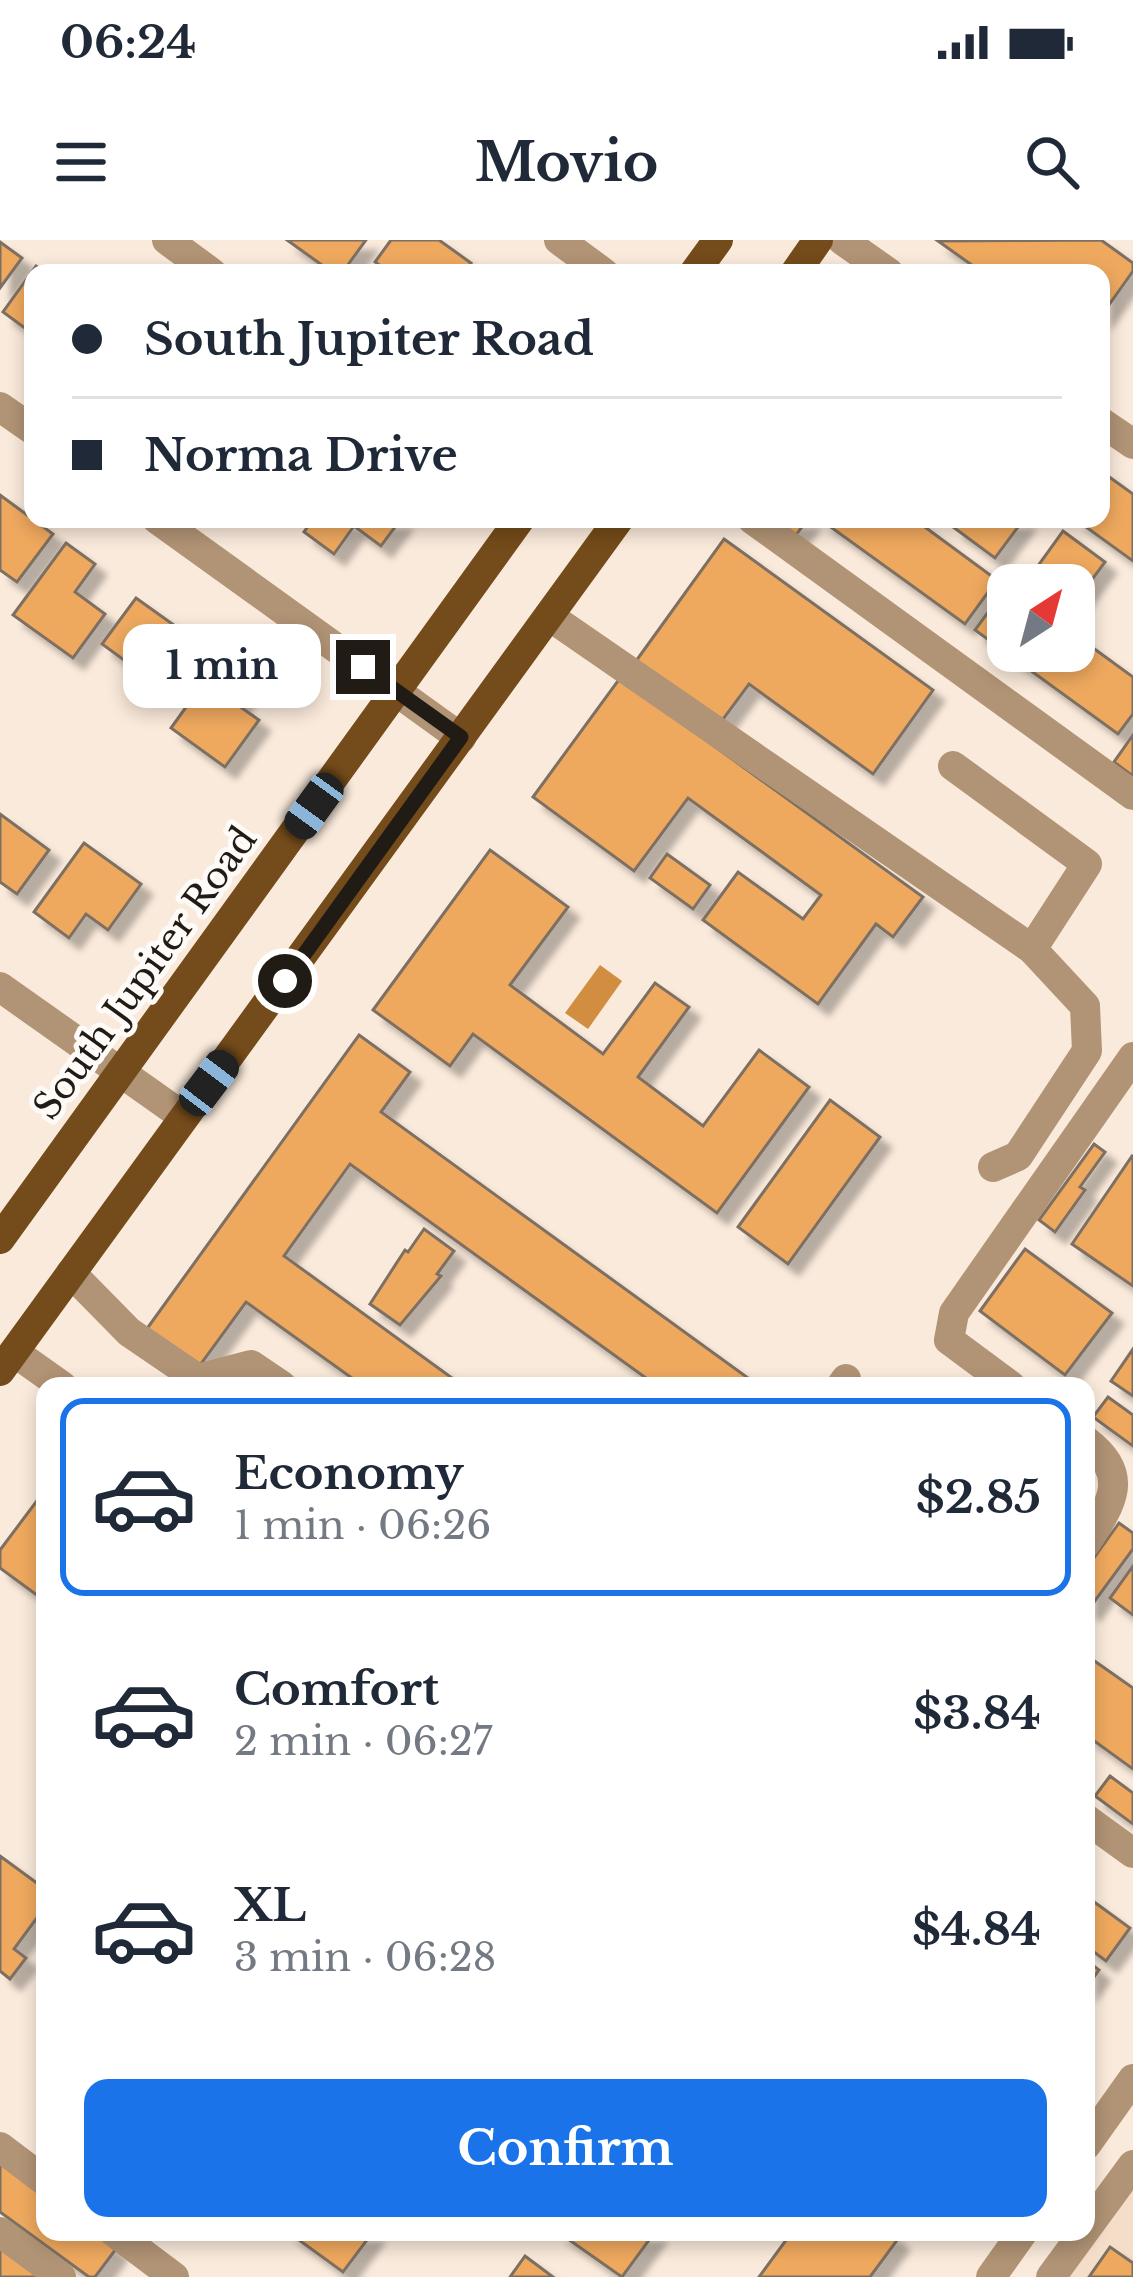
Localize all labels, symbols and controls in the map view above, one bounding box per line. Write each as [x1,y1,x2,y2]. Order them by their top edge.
text: 06:24 [60,14,196,70]
icon: menu [48,129,114,195]
text: Movio [475,129,658,196]
icon: search [1019,129,1085,195]
text: South Jupiter Road [144,311,594,367]
text: Norma Drive [144,427,458,483]
north arrow [987,564,1095,672]
map controls [987,564,1095,672]
callout: 1 min [123,625,321,709]
route end [336,640,390,694]
text: 1 min [166,641,278,690]
car [278,766,350,846]
street label: South Jupiter Road [24,818,266,1128]
route start [258,954,312,1008]
car [173,1043,245,1123]
icon: car [90,1443,198,1551]
text: Economy [234,1445,464,1501]
text: $2.85 [916,1469,1041,1525]
text: 1 min · 06:26 [234,1501,491,1550]
icon: car [90,1659,198,1767]
text: Comfort [234,1661,439,1717]
text: $3.84 [913,1685,1041,1741]
text: 2 min · 06:27 [234,1717,492,1766]
icon: car [90,1875,198,1983]
text: XL [234,1877,306,1933]
text: $4.84 [912,1901,1041,1957]
text: 3 min · 06:28 [234,1933,496,1982]
button: Confirm [84,2079,1047,2217]

